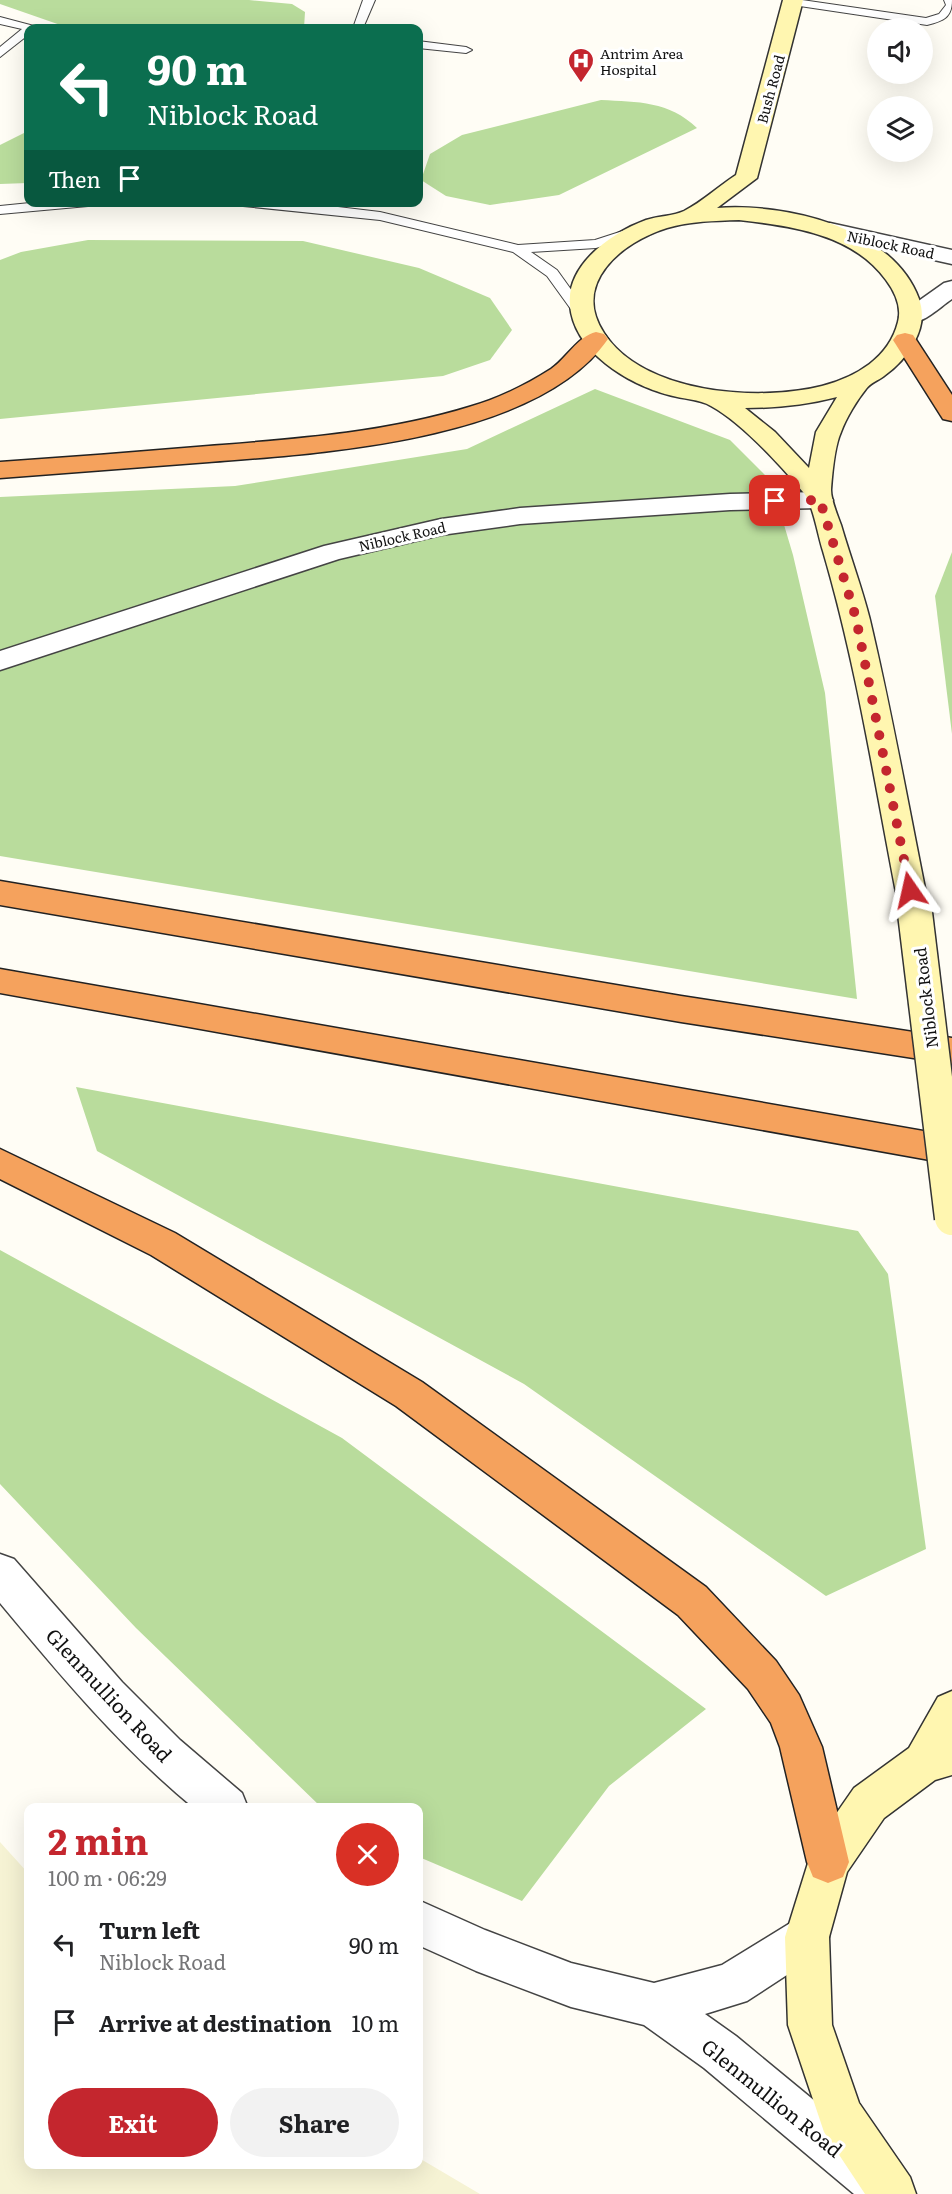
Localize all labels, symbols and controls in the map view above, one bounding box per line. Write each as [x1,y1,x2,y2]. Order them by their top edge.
map controls [867,18,933,162]
button: sound [867,18,933,84]
text: 90 m [147,36,247,98]
place label: Antrim Area Hospital [600,43,684,79]
hospital icon: Antrim Area Hospital [566,46,596,84]
icon: left [48,48,126,126]
street label: Bush Road [751,52,789,126]
text: Niblock Road [147,93,318,133]
button: layers [867,96,933,162]
text: Then [48,162,101,195]
icon: arrive [113,162,146,195]
street label: Niblock Road [845,225,937,263]
pin [749,475,800,526]
icon: arrive [758,484,791,517]
street label: Niblock Road [356,516,448,556]
position arrow [878,858,942,922]
street label: Niblock Road [907,946,943,1050]
street label: Glenmullion Road [40,1620,180,1768]
text: 2 min [48,1813,149,1866]
button: close [336,1823,399,1886]
text: 100 m · 06:29 [48,1862,167,1892]
text: Turn left [99,1913,200,1946]
icon: left [48,1928,81,1961]
text: 90 m [349,1928,399,1961]
text: Niblock Road [99,1946,226,1976]
icon: arrive [48,2006,81,2039]
text: Arrive at destination [99,2006,332,2039]
text: 10 m [352,2006,399,2039]
street label: Glenmullion Road [696,2031,850,2163]
button: Exit [48,2088,218,2157]
button: Share [230,2088,399,2157]

